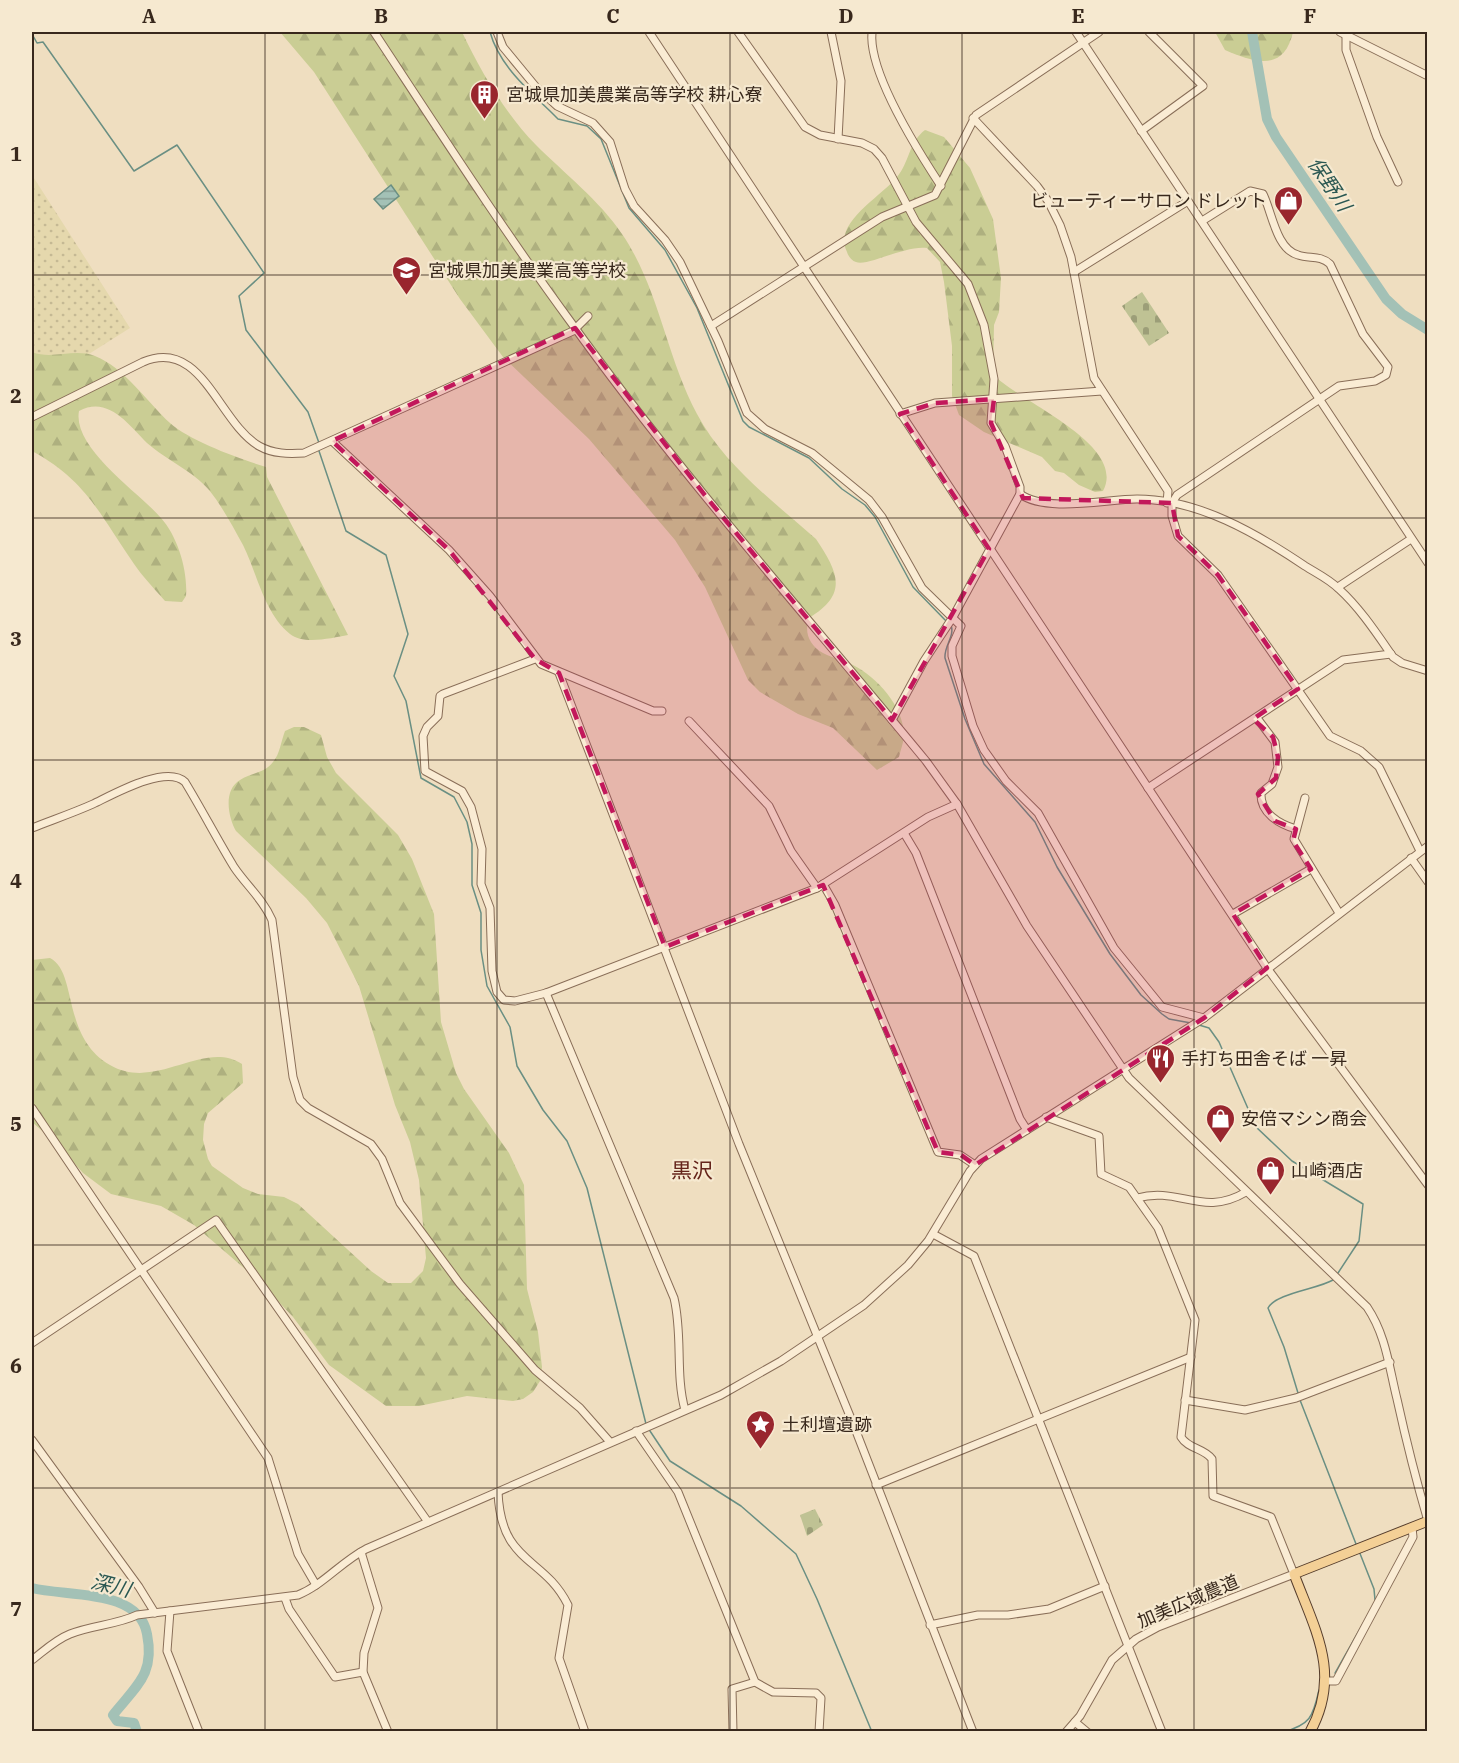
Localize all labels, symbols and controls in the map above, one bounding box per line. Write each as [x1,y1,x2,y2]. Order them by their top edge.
text: A [142,2,156,29]
text: B [374,2,388,29]
text: C [606,2,620,29]
text: D [838,2,854,29]
text: E [1071,2,1085,29]
text: F [1304,2,1316,29]
building icon: 宮城県加美農業高等学校 耕心寮 [469,78,501,120]
place label: 宮城県加美農業高等学校 耕心寮 [506,83,762,106]
text: 1 [10,140,22,167]
water label: 保野川 [1302,152,1359,218]
shop icon: ビューティーサロン ドレット [1272,184,1304,226]
place label: ビューティーサロン ドレット [1030,189,1267,212]
school or university icon: 宮城県加美農業高等学校 [391,254,423,296]
place label: 宮城県加美農業高等学校 [428,259,626,282]
text: 2 [10,382,22,409]
text: 3 [10,625,22,652]
text: 4 [10,867,22,894]
restaurant icon: 手打ち田舎そば 一昇 [1144,1042,1176,1084]
place label: 手打ち田舎そば 一昇 [1181,1047,1347,1070]
shop icon: 安倍マシン商会 [1204,1102,1236,1144]
place label: 安倍マシン商会 [1241,1107,1367,1130]
text: 5 [10,1110,22,1137]
shop icon: 山崎酒店 [1254,1154,1286,1196]
district label: 黒沢 [671,1156,713,1184]
place label: 山崎酒店 [1291,1159,1363,1182]
text: 6 [10,1352,22,1379]
place icon: 土利壇遺跡 [745,1408,777,1450]
place label: 土利壇遺跡 [782,1413,872,1436]
water label: 深川 [88,1567,136,1603]
street label: 加美広域農道 [1134,1569,1242,1633]
text: 7 [10,1595,22,1622]

